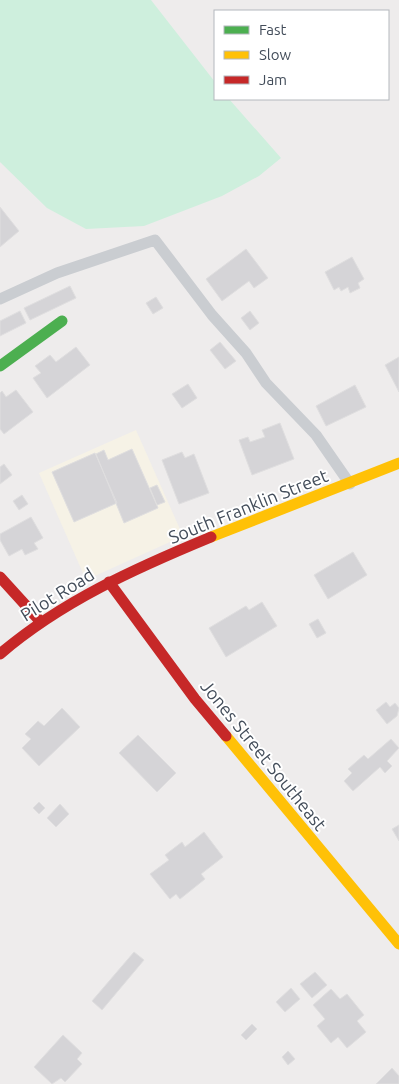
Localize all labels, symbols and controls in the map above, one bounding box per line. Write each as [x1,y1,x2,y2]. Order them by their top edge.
legend [214,10,389,100]
text: Fast [259,21,287,38]
text: Slow [259,46,292,63]
text: Jam [259,71,287,88]
street label: South Franklin Street [165,465,331,547]
street label: Pilot Road [16,564,98,624]
street label: Jones Street Southeast [197,676,331,834]

